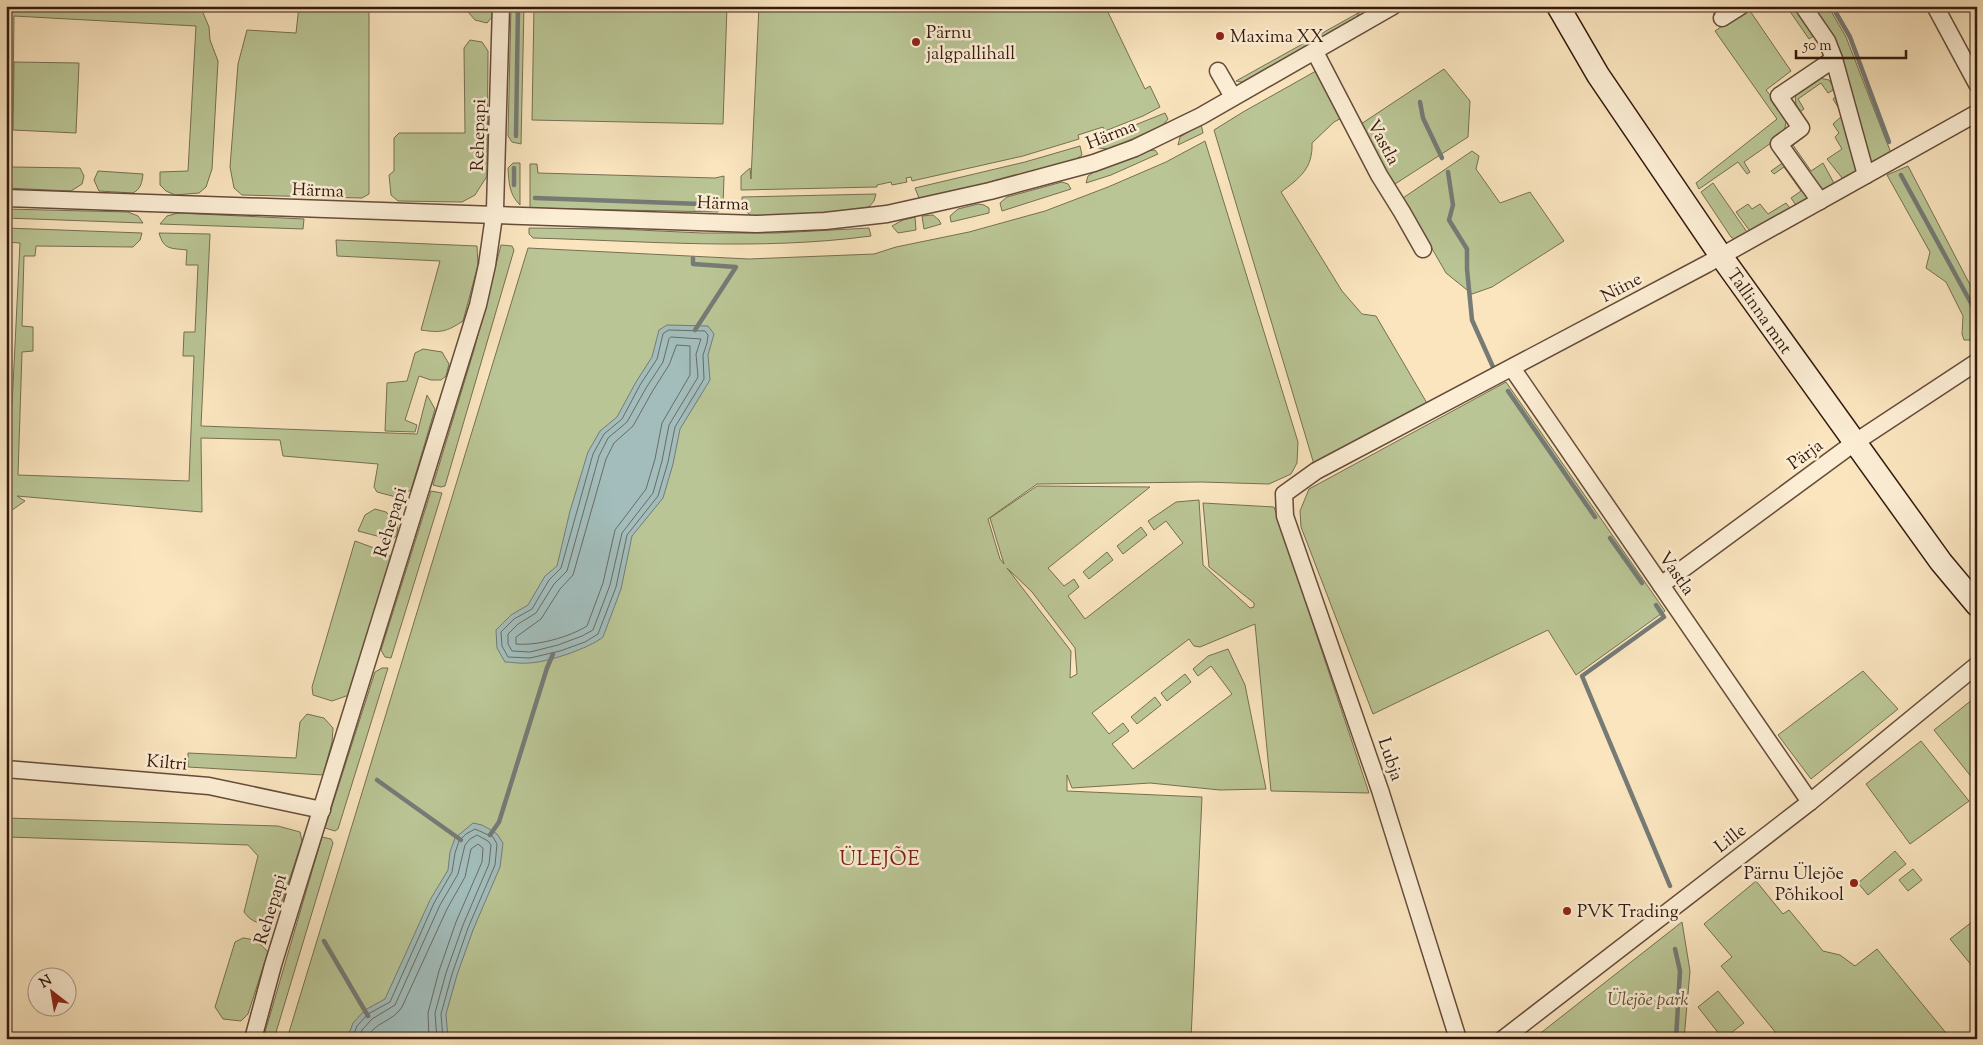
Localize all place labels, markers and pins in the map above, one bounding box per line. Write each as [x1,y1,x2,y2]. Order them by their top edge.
place label: Pärnu jalgpallihall [926,21,1015,68]
place label: Maxima XX [1230,25,1324,51]
marker: Maxima XX [1214,30,1226,42]
marker: Pärnu jalgpallihall [910,36,922,48]
place label: Pärnu Ülejõe Põhikool [1744,862,1844,909]
marker: Pärnu Ülejõe Põhikool [1848,877,1860,889]
place label: PVK Trading [1577,900,1679,926]
marker: PVK Trading [1561,905,1573,917]

